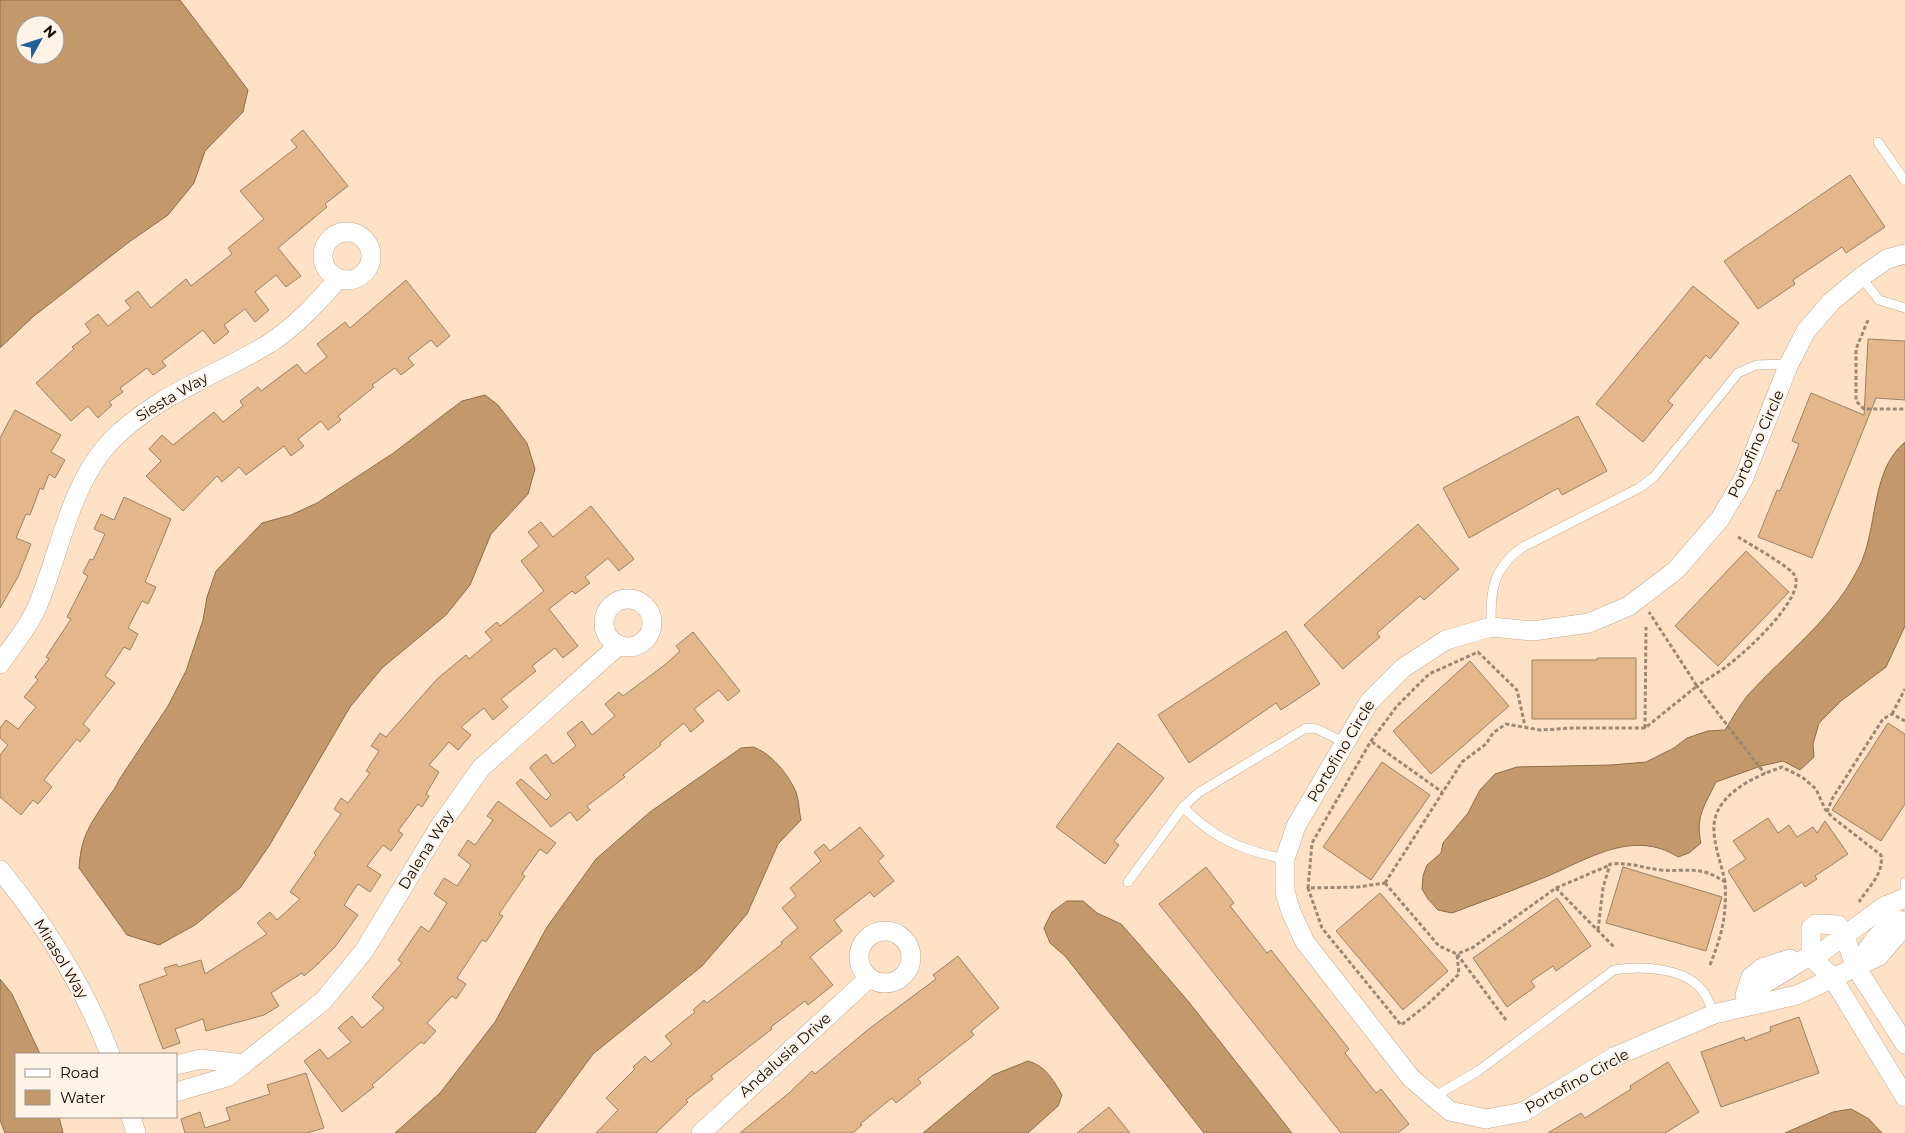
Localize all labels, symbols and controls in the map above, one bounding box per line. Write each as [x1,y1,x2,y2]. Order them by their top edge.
north arrow [15,15,65,65]
text: N [39,22,60,42]
street label: Siesta Way [132,367,212,426]
street label: Portofino Circle [1723,387,1788,501]
street label: Portofino Circle [1303,696,1379,805]
street label: Dalena Way [394,806,458,893]
street label: Mirasol Way [30,915,93,1003]
street label: Andalusia Drive [735,1008,835,1101]
street label: Portofino Circle [1521,1044,1632,1117]
legend [15,1053,178,1118]
text: Road [60,1063,99,1082]
text: Water [60,1088,106,1107]

